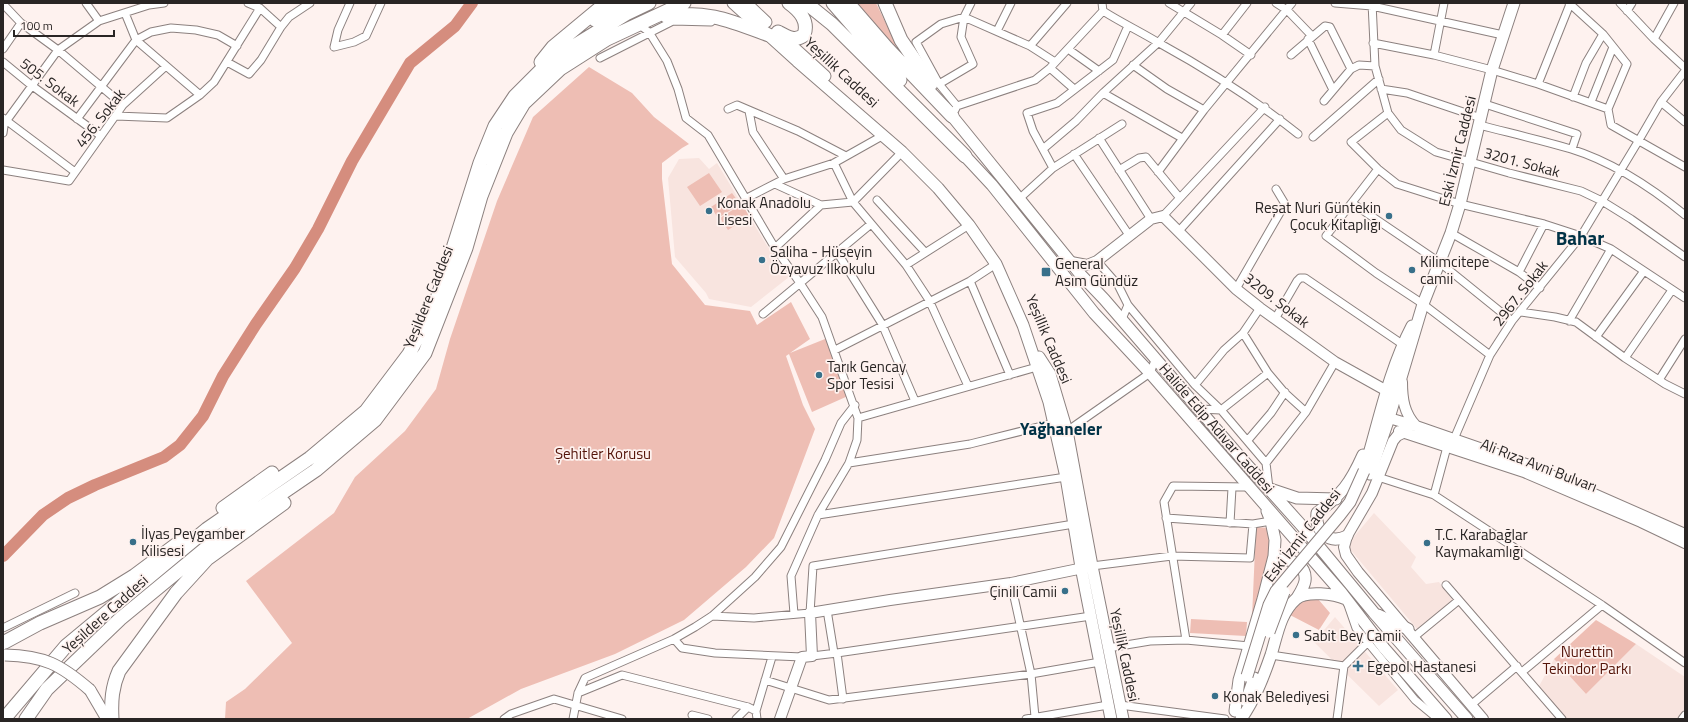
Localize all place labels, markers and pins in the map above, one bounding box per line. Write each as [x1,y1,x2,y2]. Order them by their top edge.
place label: Konak Anadolu Lisesi [717,191,811,231]
place label: Reşat Nuri Güntekin Çocuk Kitaplığı [1255,196,1381,236]
marker: Konak Anadolu Lisesi [704,206,714,216]
marker: Reşat Nuri Güntekin Çocuk Kitaplığı [1384,211,1394,221]
place label: Saliha - Hüseyin Özyavuz İlkokulu [770,240,875,280]
place label: Kilimcitepe camii [1420,250,1489,290]
place label: General Asım Gündüz [1055,252,1138,292]
marker: Saliha - Hüseyin Özyavuz İlkokulu [757,255,767,265]
marker: Kilimcitepe camii [1407,265,1417,275]
marker: General Asım Gündüz [1040,266,1052,278]
place label: Tarık Gencay Spor Tesisi [827,355,906,395]
marker: Tarık Gencay Spor Tesisi [814,370,824,380]
place label: İlyas Peygamber Kilisesi [141,522,245,562]
place label: T.C. Karabağlar Kaymakamlığı [1435,523,1528,563]
marker: İlyas Peygamber Kilisesi [128,537,138,547]
marker: T.C. Karabağlar Kaymakamlığı [1422,538,1432,548]
place label: Çinili Camii [989,580,1057,603]
marker: Çinili Camii [1060,586,1070,596]
place label: Sabit Bey Camii [1304,624,1401,647]
marker: Sabit Bey Camii [1291,630,1301,640]
place label: Egepol Hastanesi [1367,655,1476,678]
marker: Egepol Hastanesi [1352,660,1364,672]
place label: Konak Belediyesi [1223,685,1329,708]
marker: Konak Belediyesi [1210,691,1220,701]

